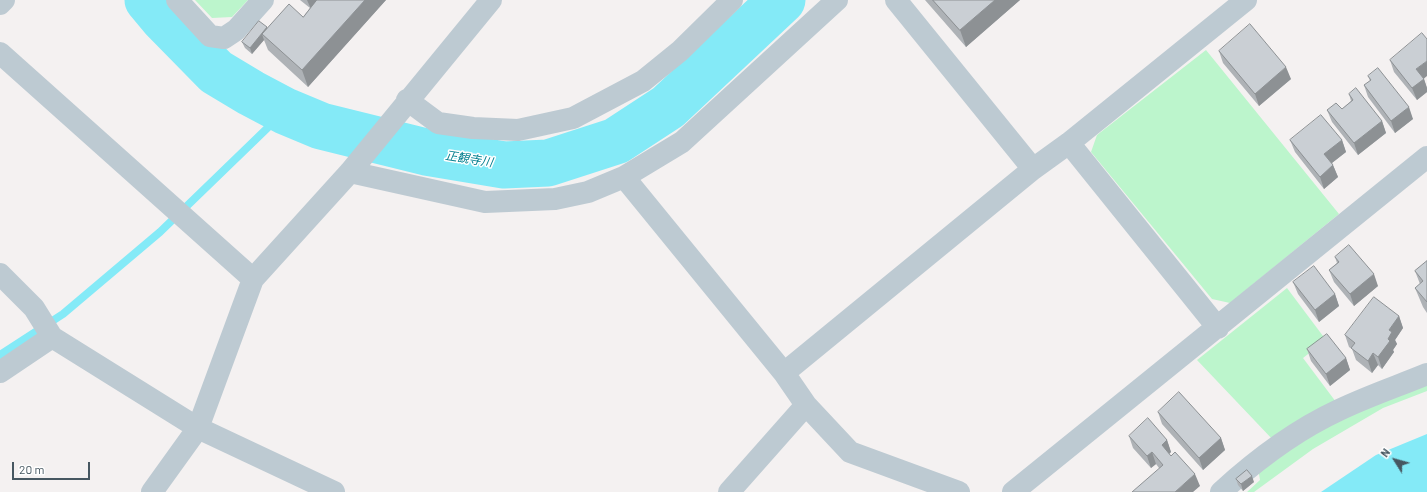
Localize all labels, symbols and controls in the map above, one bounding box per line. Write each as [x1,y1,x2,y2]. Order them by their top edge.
water label: 正観寺川 [444,148,494,170]
north arrow [1375,440,1415,480]
text: N [1378,446,1392,459]
scale bar [14,454,92,480]
text: 20 m [19,462,45,476]

